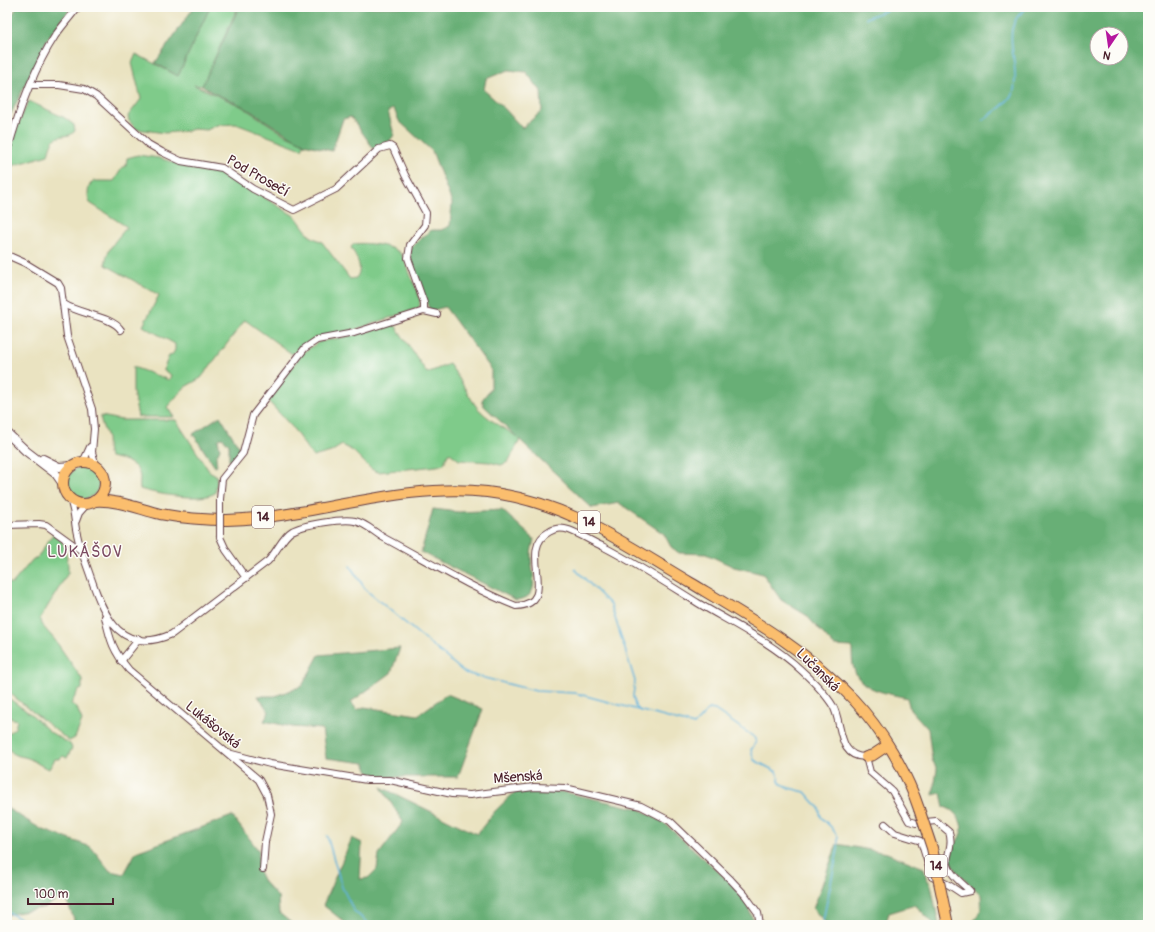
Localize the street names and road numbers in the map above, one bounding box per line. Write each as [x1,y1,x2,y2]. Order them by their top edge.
street label: Pod Prosečí [224,151,292,201]
road number: 14 [252,506,274,528]
road number: 14 [578,511,600,533]
street label: Lučanská [793,645,843,695]
street label: Lukášovská [182,698,244,752]
street label: Mšenská [493,767,543,787]
road number: 14 [925,855,947,877]

